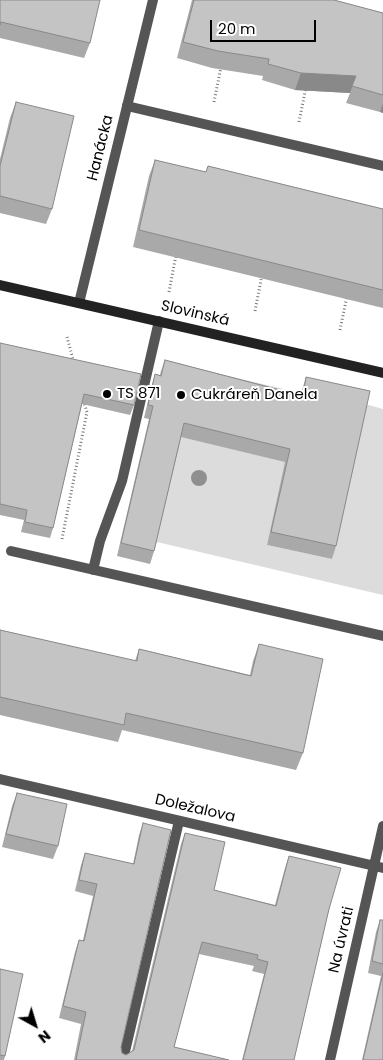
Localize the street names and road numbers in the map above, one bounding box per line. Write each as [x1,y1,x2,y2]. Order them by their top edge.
street label: Hanácka [84,113,118,183]
street label: Slovinská [159,297,231,331]
street label: Doležalova [153,791,237,827]
street label: Na úvrati [326,905,358,975]

